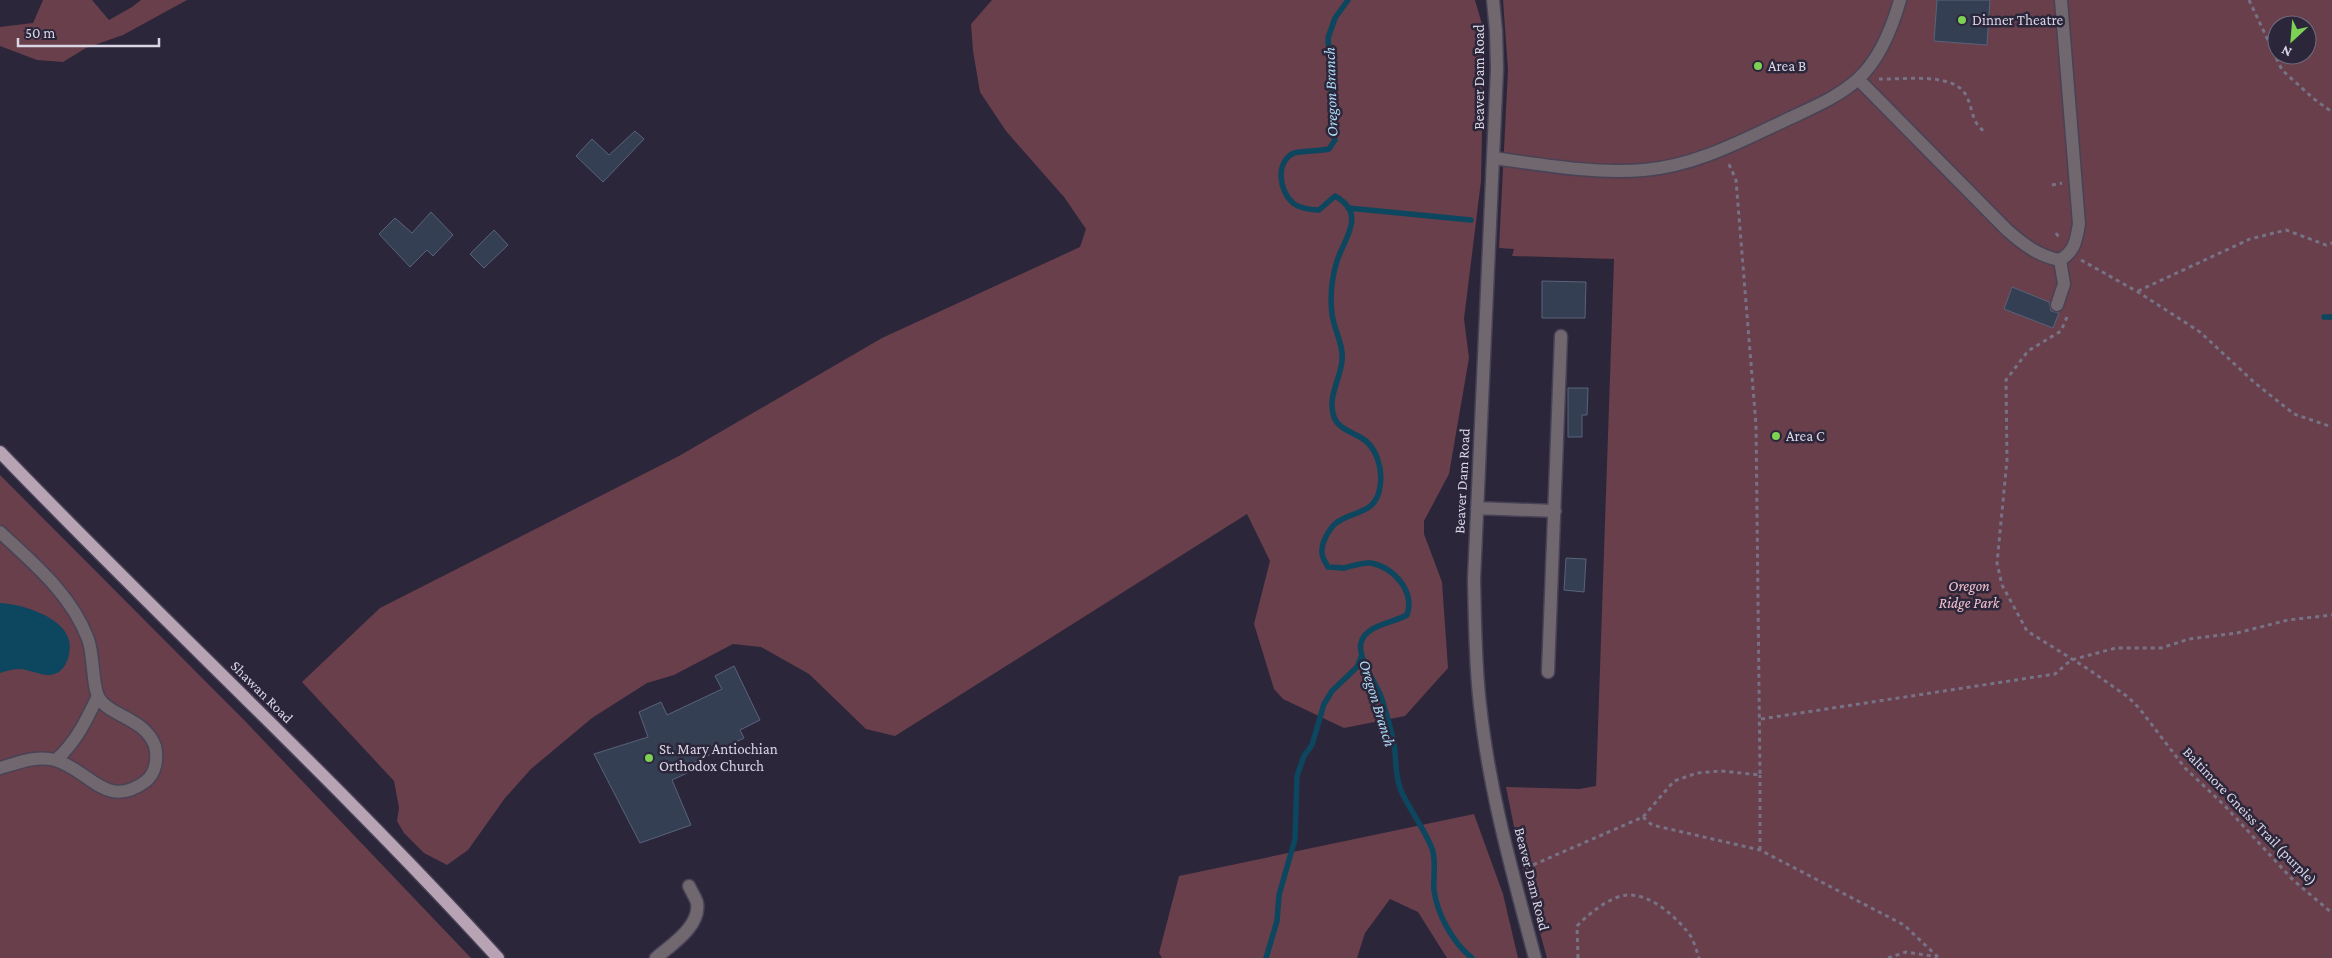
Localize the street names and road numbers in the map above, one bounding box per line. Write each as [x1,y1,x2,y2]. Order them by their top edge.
street label: Beaver Dam Road [1471,24,1487,130]
street label: Beaver Dam Road [1451,428,1473,534]
street label: Shawan Road [228,658,296,726]
street label: Baltimore Gneiss Trail (purple) [2179,744,2320,889]
street label: Beaver Dam Road [1511,826,1553,932]

